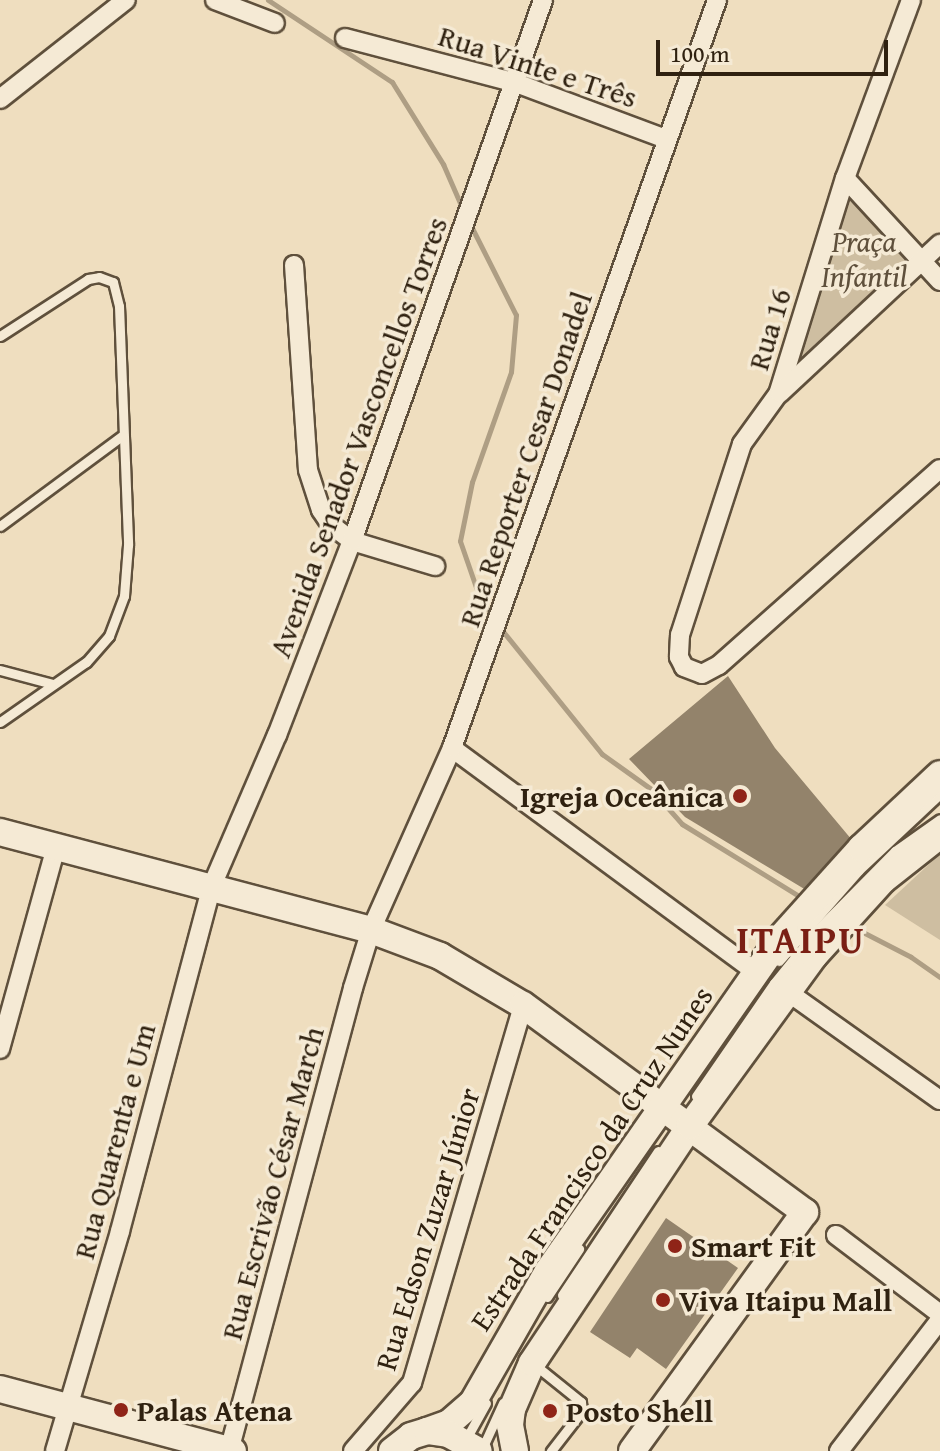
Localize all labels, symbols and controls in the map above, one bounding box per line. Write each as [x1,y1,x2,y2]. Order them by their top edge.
street label: Rua Vinte e Três [434,17,642,115]
scale bar [660,24,892,74]
text: 100 m [670,36,730,71]
street label: Avenida Senador Vasconcellos Torres [261,212,455,662]
park label: Praça Infantil [821,223,907,294]
street label: Rua 16 [740,284,798,374]
street label: Rua Reporter Cesar Donadel [451,287,599,631]
place label: Igreja Oceânica [520,778,724,814]
marker: Igreja Oceânica [731,787,749,805]
district label: ITAIPU [736,917,866,963]
street label: Estrada Francisco da Cruz Nunes [462,979,720,1337]
street label: Rua Quarenta e Um [65,1019,163,1263]
street label: Rua Escrivão César March [213,1023,331,1343]
street label: Rua Edson Zuzar Júnior [367,1084,487,1374]
place label: Smart Fit [691,1228,816,1264]
marker: Smart Fit [666,1237,684,1255]
place label: Viva Itaipu Mall [679,1282,892,1318]
marker: Viva Itaipu Mall [654,1291,672,1309]
place label: Palas Atena [137,1392,292,1428]
place label: Posto Shell [566,1393,713,1429]
marker: Palas Atena [112,1401,130,1419]
marker: Posto Shell [541,1402,559,1420]

